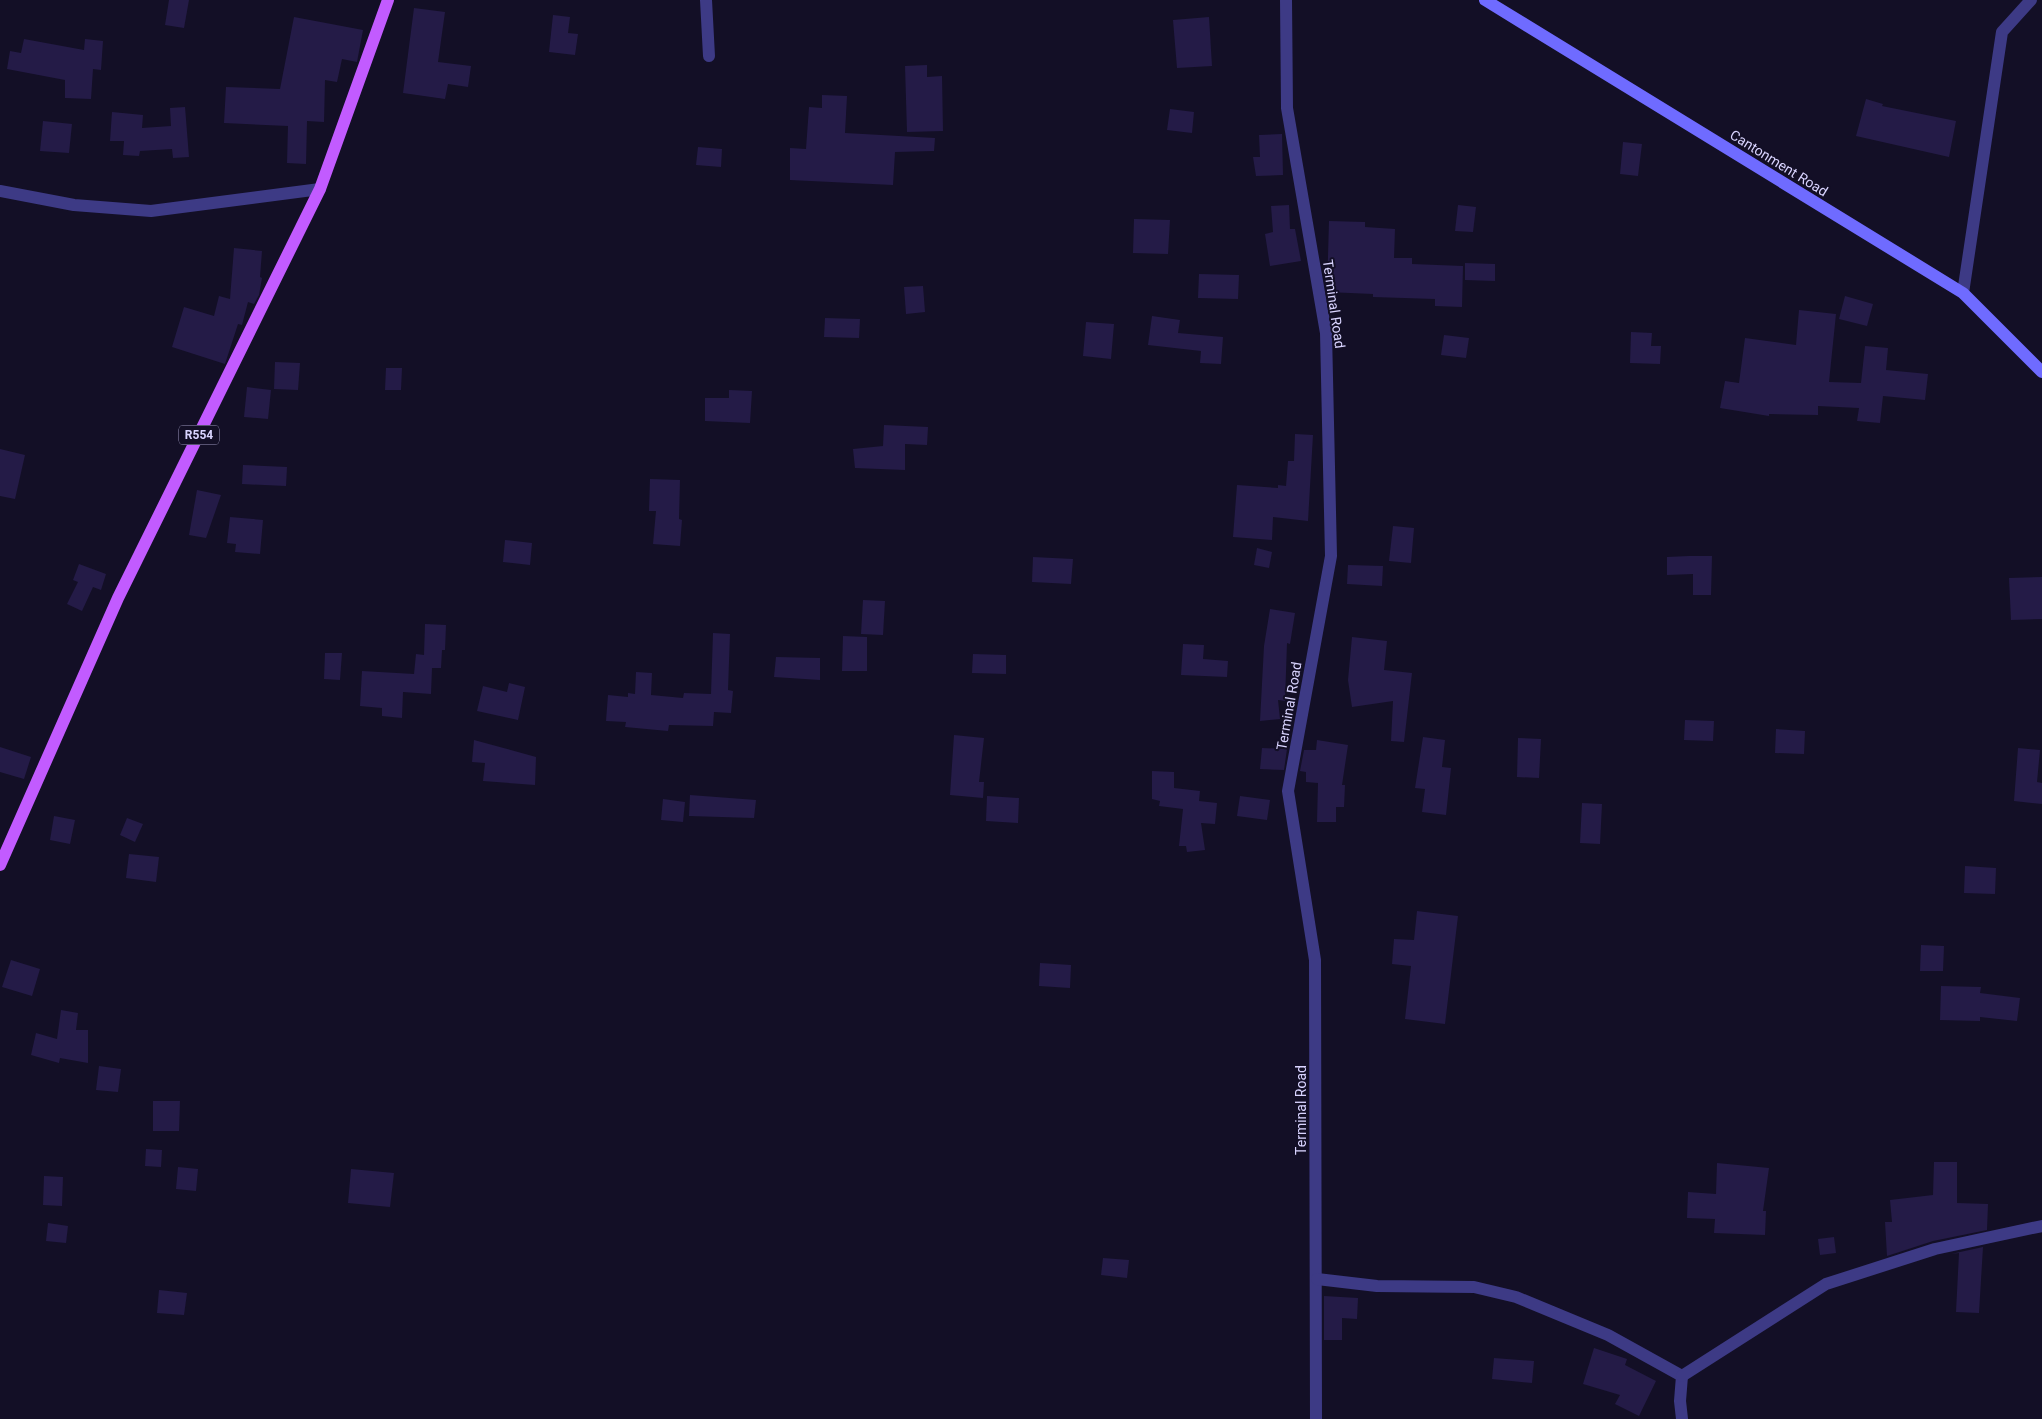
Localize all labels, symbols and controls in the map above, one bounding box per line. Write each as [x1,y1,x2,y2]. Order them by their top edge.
street label: Cantonment Road [1727,126,1831,200]
street label: Terminal Road [1320,258,1348,350]
road number: R554 [179,426,219,444]
street label: Terminal Road [1273,660,1305,752]
street label: Terminal Road [1293,1065,1309,1155]

